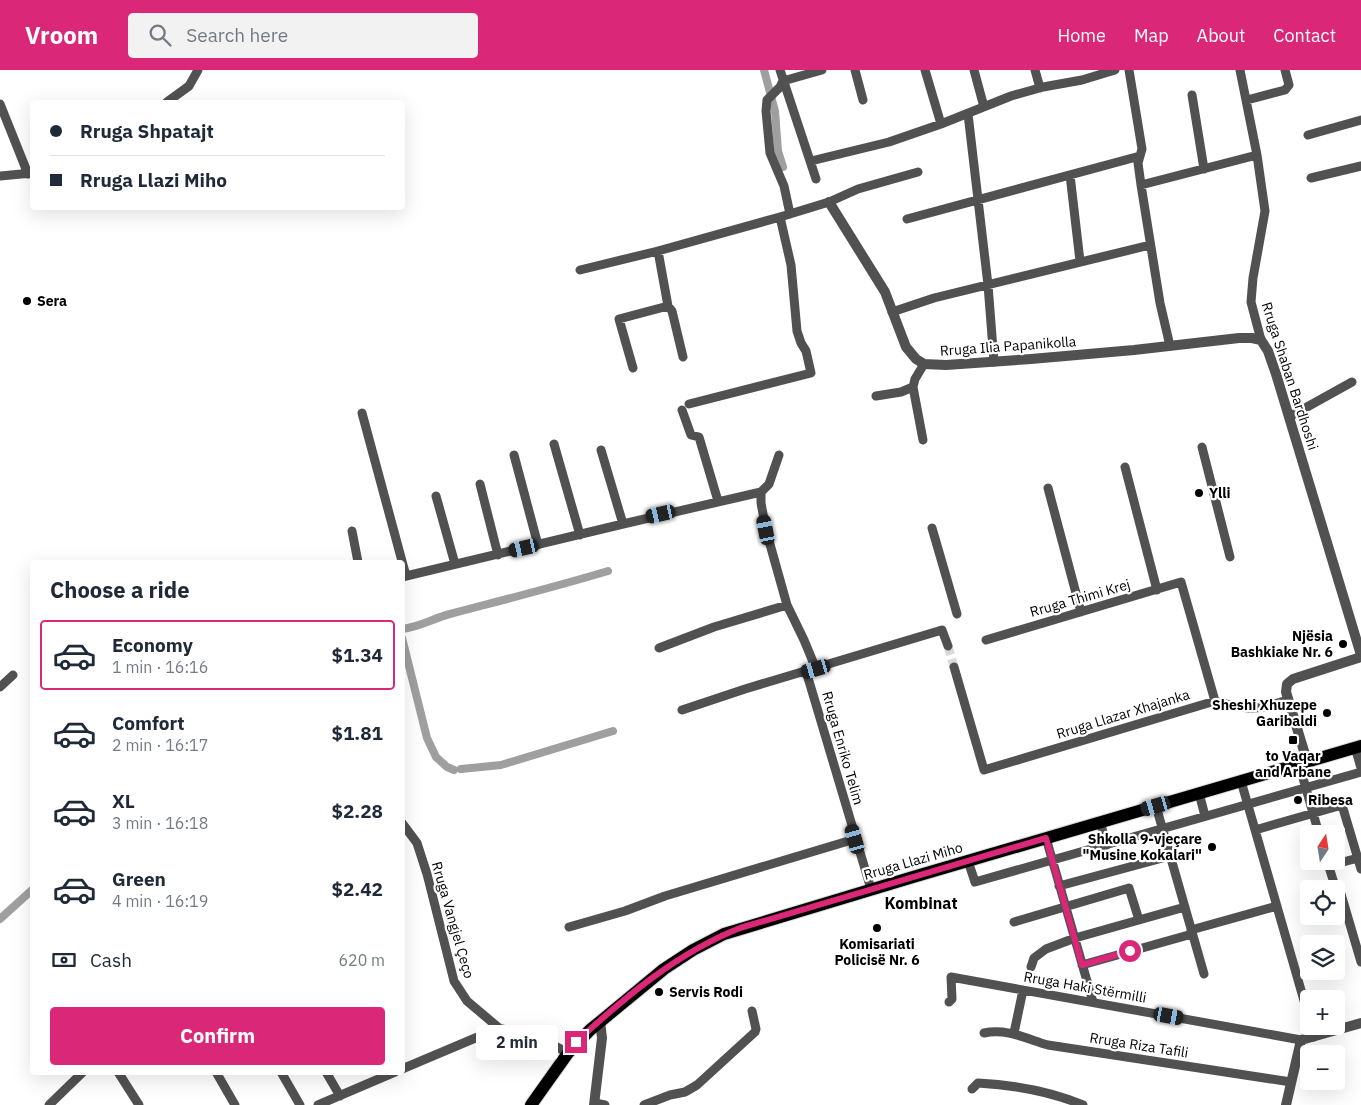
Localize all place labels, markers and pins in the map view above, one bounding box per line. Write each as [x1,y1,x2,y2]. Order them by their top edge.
place label: Sera [37,292,67,310]
marker: Sera [21,295,33,307]
place label: Ylli [1209,484,1230,502]
marker: Ylli [1193,487,1205,499]
place label: Njësia Bashkiake Nr. 6 [1231,627,1333,661]
marker: Njësia Bashkiake Nr. 6 [1337,638,1349,650]
place label: Sheshi Xhuzepe Garibaldi [1212,696,1317,730]
marker: Sheshi Xhuzepe Garibaldi [1321,707,1333,719]
marker: to Vaqar and Arbane [1287,734,1299,746]
place label: to Vaqar and Arbane [1255,747,1331,781]
place label: Ribesa [1308,791,1353,809]
marker: Ribesa [1292,794,1304,806]
place label: Shkolla 9-vjeçare "Musine Kokalari" [1083,830,1202,864]
marker: Shkolla 9-vjeçare "Musine Kokalari" [1206,841,1218,853]
marker: Komisariati Policisë Nr. 6 [871,922,883,934]
place label: Komisariati Policisë Nr. 6 [834,935,920,969]
place label: Servis Rodi [669,983,743,1001]
marker: Servis Rodi [653,986,665,998]

